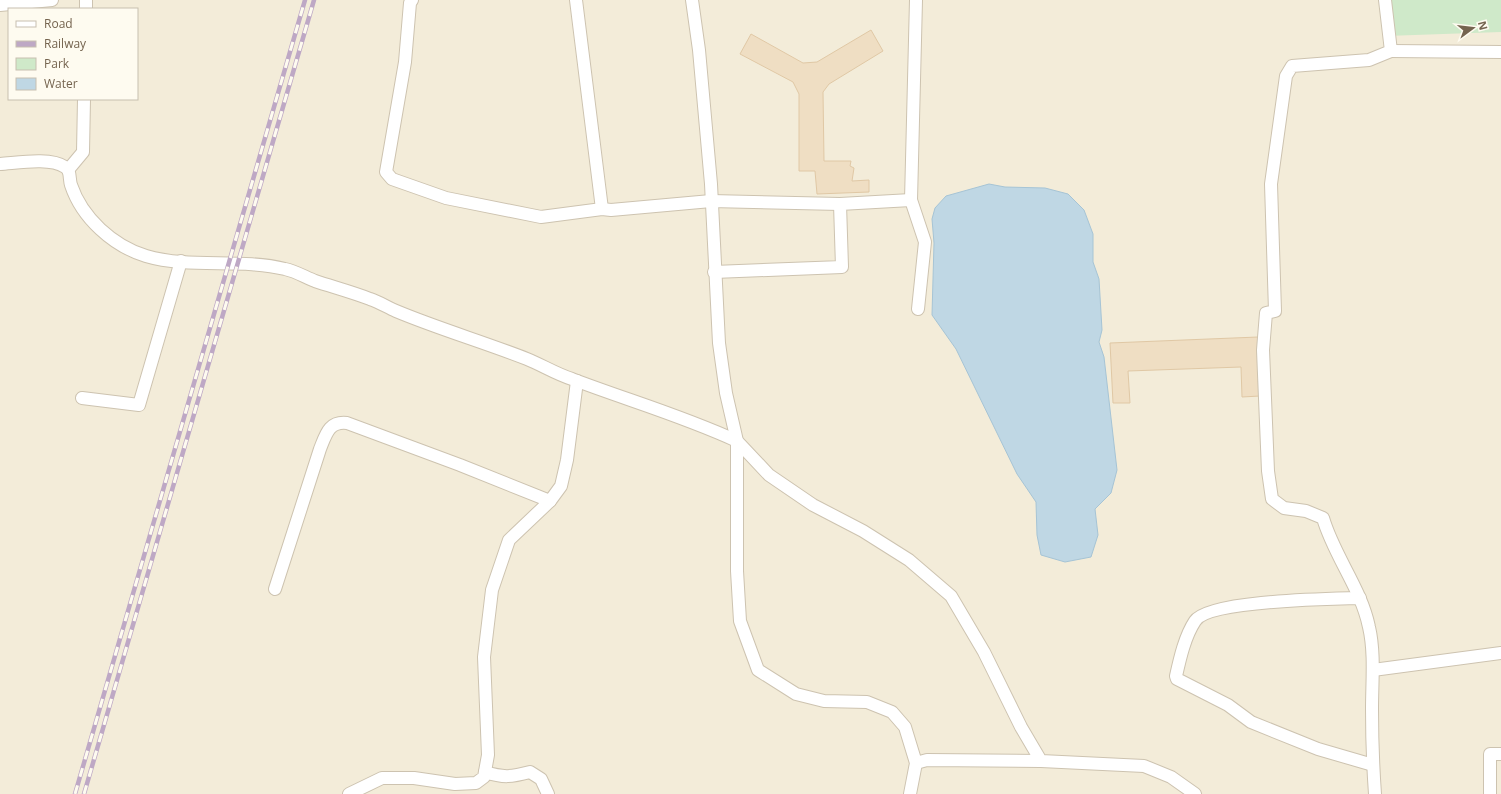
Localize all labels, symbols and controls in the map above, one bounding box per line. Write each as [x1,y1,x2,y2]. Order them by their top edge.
legend [8,8,138,100]
north arrow [1453,8,1493,48]
text: Road [44,15,73,32]
text: N [1475,19,1492,32]
text: Railway [44,35,87,52]
text: Park [44,55,70,72]
text: Water [44,75,78,92]

